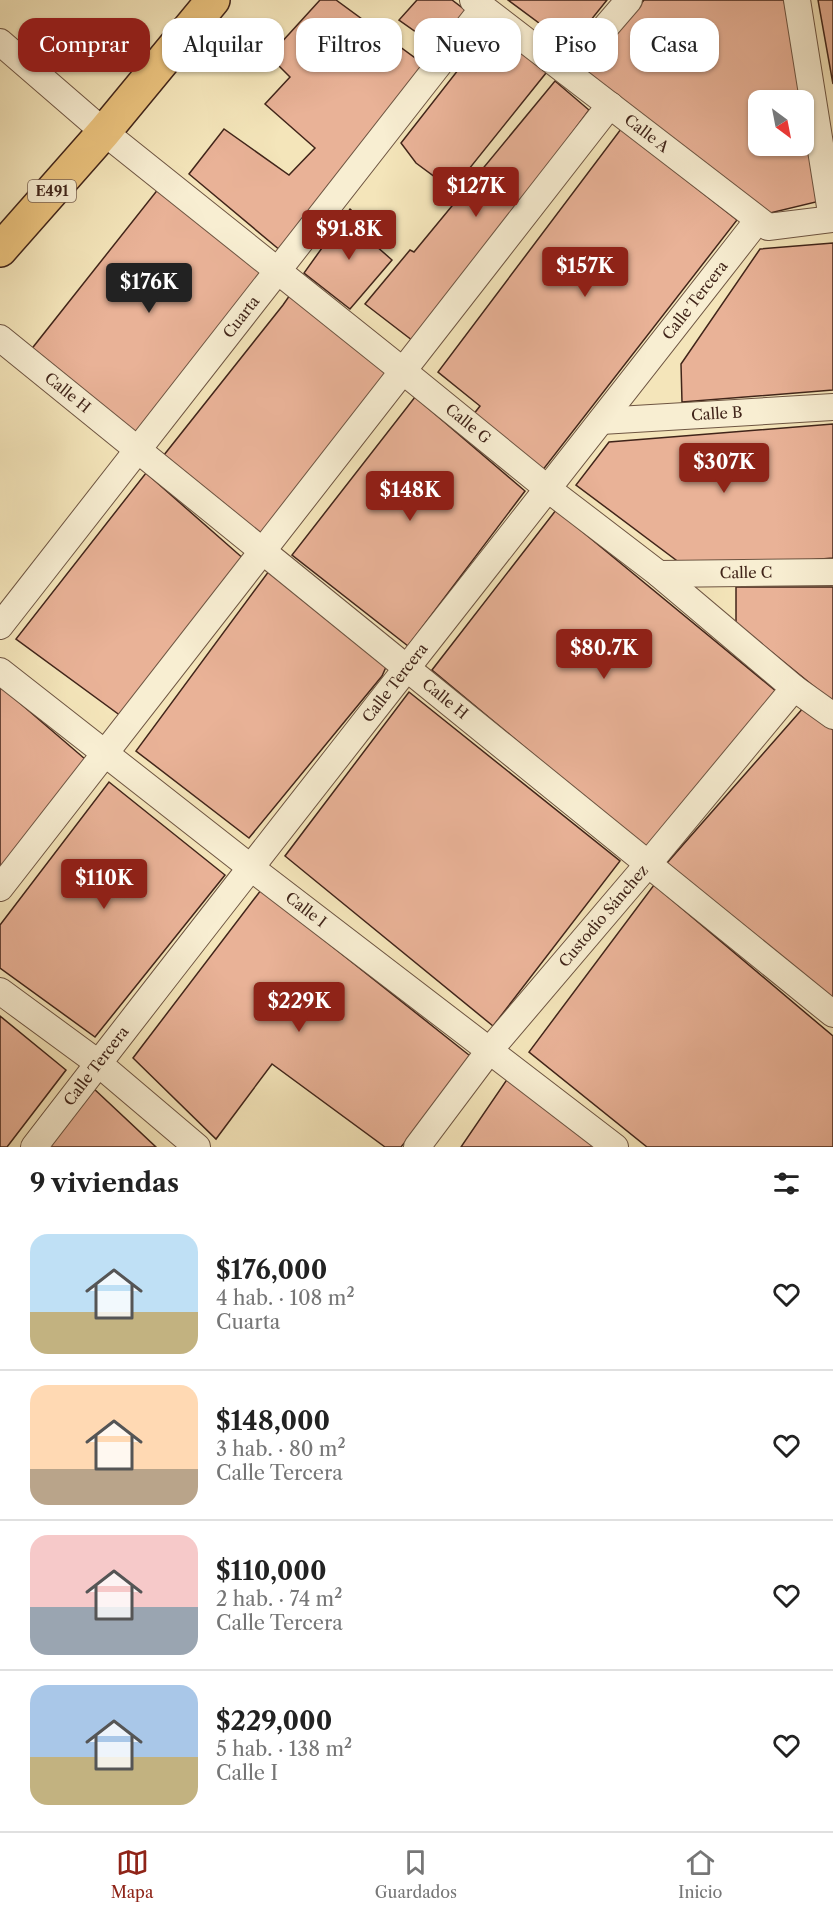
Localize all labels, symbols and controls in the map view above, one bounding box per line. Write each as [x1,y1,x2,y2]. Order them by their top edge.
chip: Comprar [18,18,150,72]
chip: Alquilar [162,18,284,72]
chip: Filtros [296,18,402,72]
chip: Nuevo [414,18,521,72]
chip: Piso [533,18,618,72]
chip: Casa [630,18,719,72]
north arrow [748,90,814,156]
map controls [748,90,814,156]
street label: Calle A [621,110,674,157]
pin: $127K [434,167,518,218]
text: $127K [447,174,505,198]
road number: E491 [28,180,76,202]
pin: $91.8K [300,210,398,261]
text: $91.8K [316,217,382,241]
pin: $157K [543,247,627,298]
text: $157K [556,254,614,278]
street label: Calle Tercera [658,257,732,344]
pin: $176K [107,263,191,314]
text: $176K [120,270,178,294]
street label: Cuarta [219,292,263,342]
street label: Calle H [41,368,95,417]
street label: Calle G [442,399,495,448]
street label: Calle B [691,402,743,425]
pin: $307K [682,443,766,494]
text: $307K [693,450,755,474]
pin: $148K [368,471,452,522]
text: $148K [380,478,440,502]
street label: Calle C [720,563,772,582]
pin: $80.7K [555,629,653,680]
text: $80.7K [570,636,638,660]
street label: Calle Tercera [358,639,432,726]
street label: Calle H [418,674,472,723]
pin: $110K [62,859,146,910]
street label: Custodio Sánchez [554,861,652,971]
text: $110K [75,866,133,890]
street label: Calle I [282,888,330,931]
pin: $229K [257,982,341,1033]
text: $229K [268,989,330,1013]
street label: Calle Tercera [59,1022,133,1109]
text: 9 viviendas [30,1167,179,1199]
icon: filters [770,1167,803,1200]
text: $176,000 [216,1254,327,1286]
icon: home [78,1258,150,1330]
icon: heart [770,1278,803,1311]
text: 4 hab. · 108 m² [216,1286,355,1310]
text: Cuarta [216,1310,280,1334]
text: $148,000 [216,1405,330,1437]
icon: home [78,1409,150,1481]
icon: heart [770,1429,803,1462]
text: 3 hab. · 80 m² [216,1437,346,1461]
text: Calle Tercera [216,1461,343,1485]
text: $110,000 [216,1555,326,1587]
icon: home [78,1559,150,1631]
icon: heart [770,1579,803,1612]
text: 2 hab. · 74 m² [216,1587,342,1611]
text: Calle Tercera [216,1611,343,1635]
text: $229,000 [216,1705,332,1737]
icon: home [78,1709,150,1781]
icon: heart [770,1729,803,1762]
text: 5 hab. · 138 m² [216,1737,352,1761]
text: Calle I [216,1761,278,1785]
tab: Mapa [111,1846,153,1902]
tab: Guardados [375,1846,457,1902]
tab: Inicio [678,1846,722,1902]

